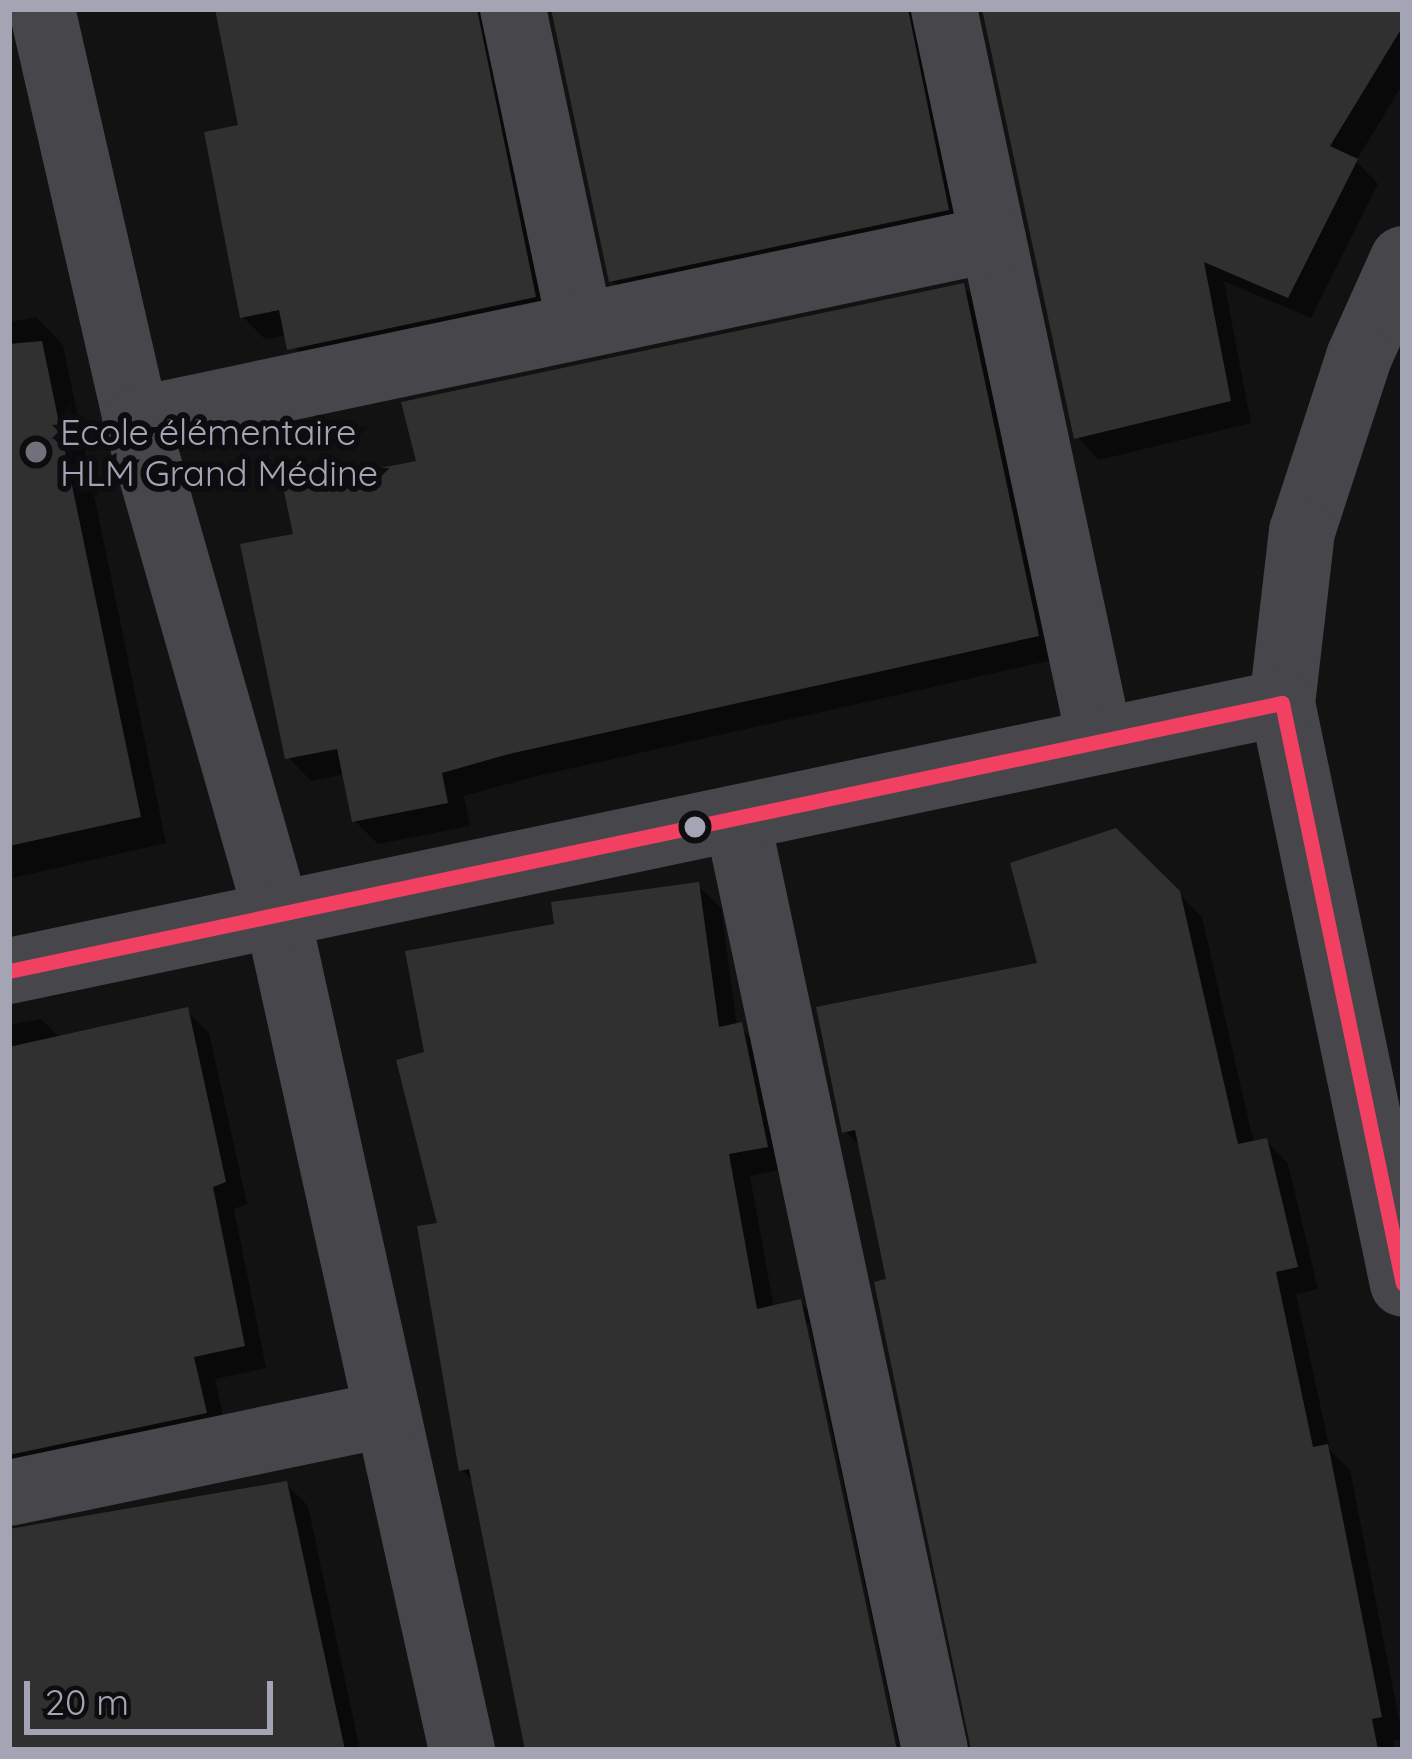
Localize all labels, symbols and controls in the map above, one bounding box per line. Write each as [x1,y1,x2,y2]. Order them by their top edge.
place label: Ecole élémentaire HLM Grand Médine [60,409,378,494]
marker: Ecole élémentaire HLM Grand Médine [23,439,49,465]
unlabelled marker [684,816,706,838]
scale bar [30,1657,279,1731]
text: 20 m [45,1679,129,1724]

